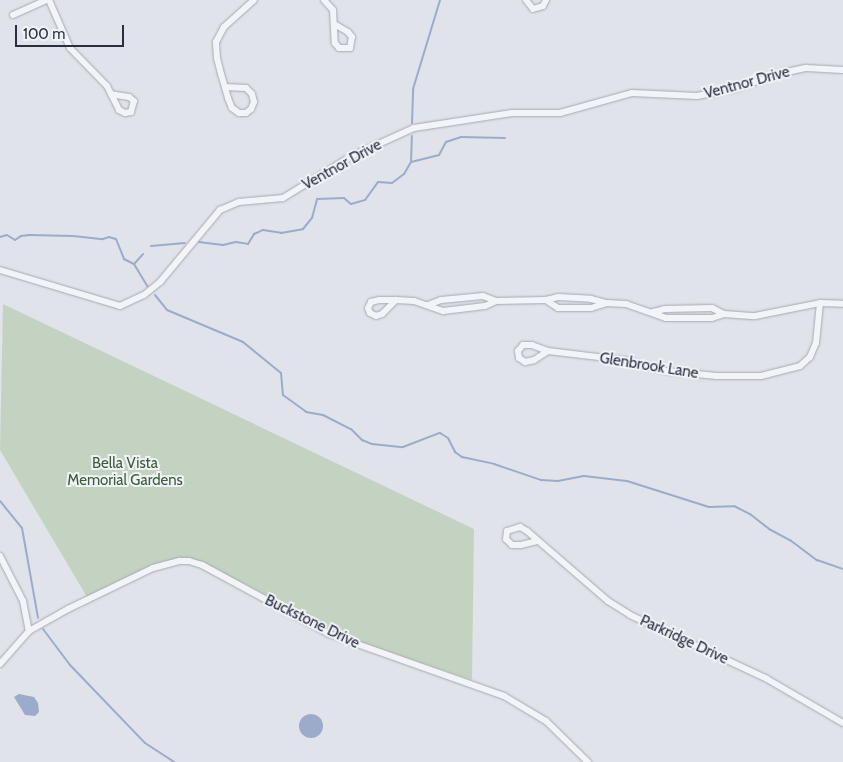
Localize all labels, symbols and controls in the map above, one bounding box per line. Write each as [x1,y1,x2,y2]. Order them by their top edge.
scale bar [18,15,126,47]
text: 100 m [23,25,65,43]
street label: Ventnor Drive [702,63,792,103]
street label: Ventnor Drive [299,136,385,194]
street label: Glenbrook Lane [598,349,700,383]
park label: Bella Vista Memorial Gardens [67,454,183,489]
street label: Buckstone Drive [262,591,362,653]
street label: Parkridge Drive [637,612,731,668]

